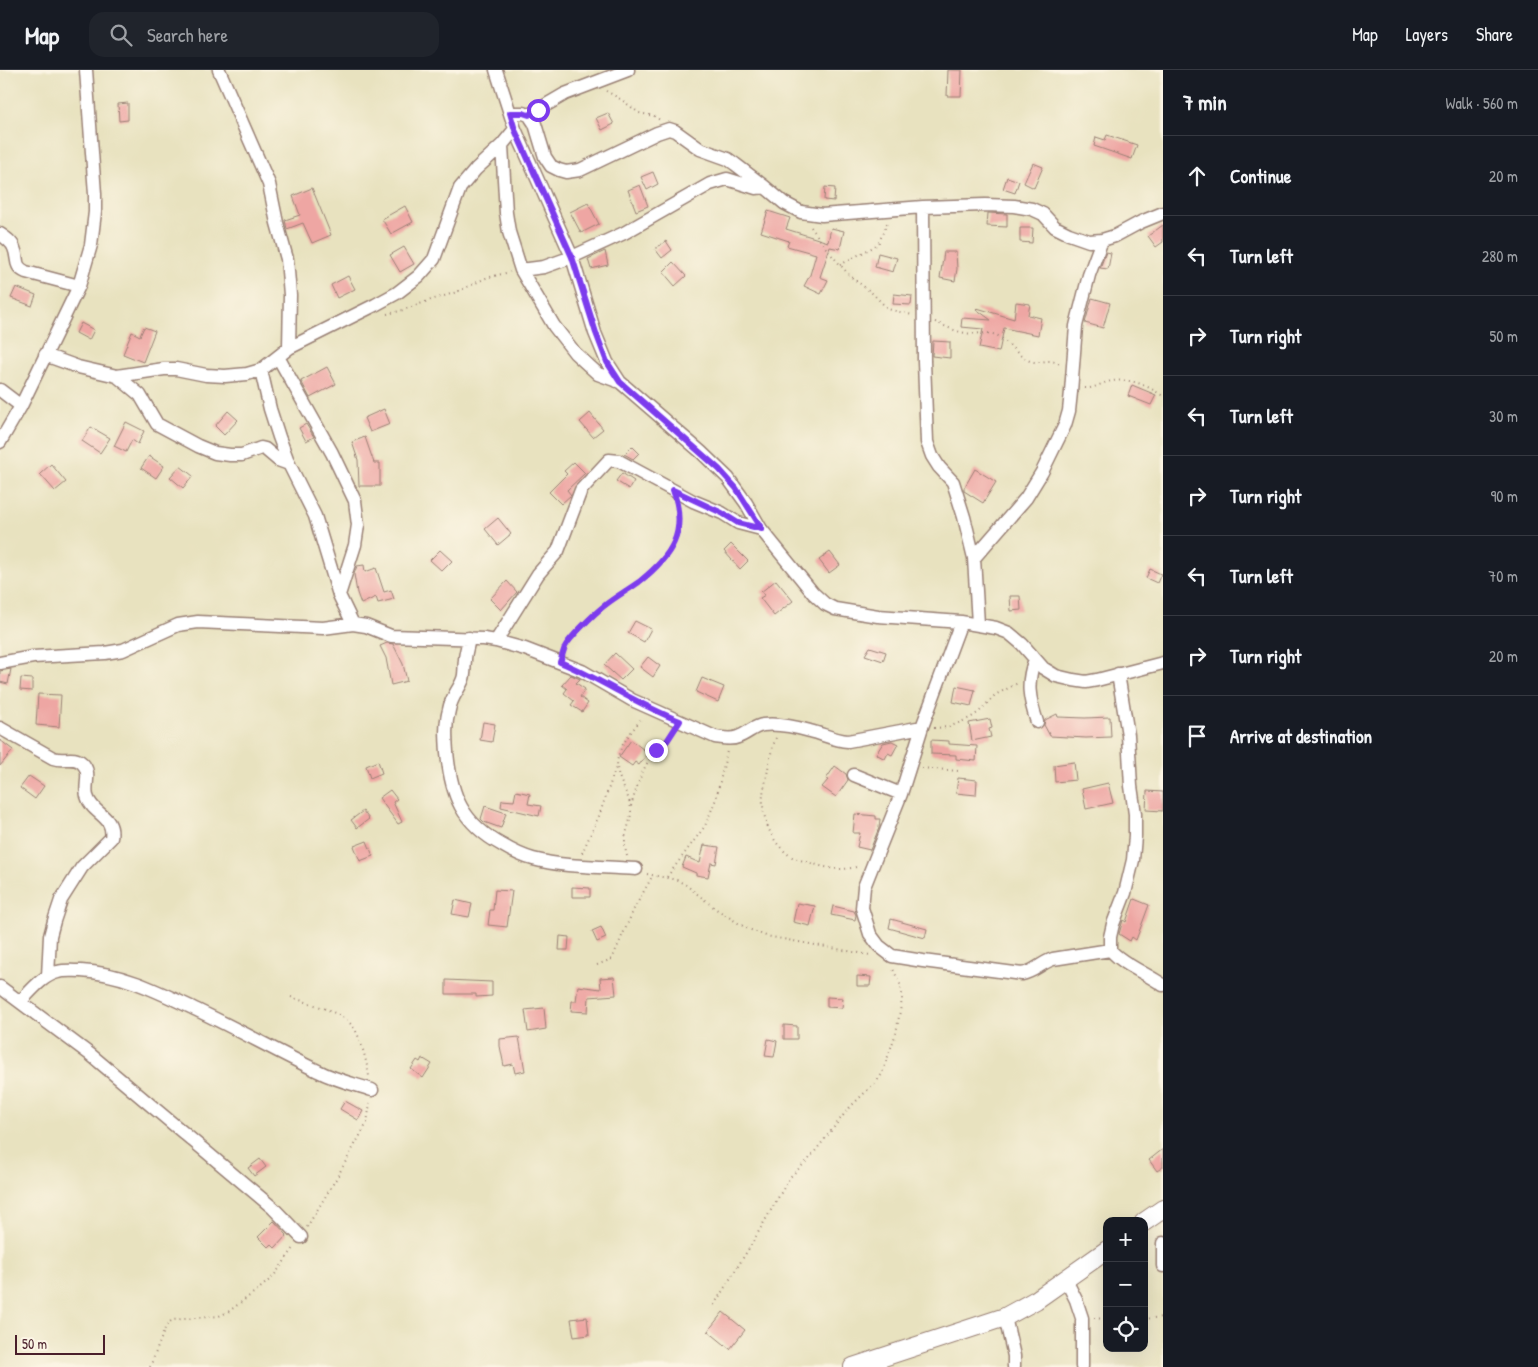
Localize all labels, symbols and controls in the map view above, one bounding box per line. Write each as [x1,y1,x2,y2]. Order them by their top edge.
search box [89,12,439,57]
text: Map [25,19,59,51]
icon: search [107,21,135,49]
text: Search here [147,22,228,48]
text: Map [1352,22,1378,47]
text: Layers [1406,22,1448,47]
text: Share [1476,22,1513,47]
text: 7 min [1183,88,1227,117]
text: Walk · 560 m [1446,92,1518,114]
route start [527,99,550,122]
icon: ahead [1183,162,1211,190]
text: Continue [1230,163,1291,189]
text: 20 m [1489,165,1518,187]
icon: left [1183,242,1211,270]
text: Turn left [1230,243,1293,269]
text: 280 m [1482,245,1518,267]
icon: right [1183,322,1211,350]
text: Turn right [1230,323,1301,349]
text: 50 m [1490,325,1518,347]
icon: left [1183,402,1211,430]
text: Turn left [1230,403,1293,429]
text: 30 m [1489,405,1518,427]
icon: right [1183,482,1211,510]
text: Turn right [1230,483,1301,509]
text: 90 m [1490,485,1518,507]
icon: left [1183,562,1211,590]
text: Turn left [1230,563,1293,589]
text: 70 m [1488,565,1518,587]
icon: right [1183,642,1211,670]
text: Turn right [1230,643,1301,669]
text: 20 m [1489,645,1518,667]
icon: arrive [1183,722,1211,750]
text: Arrive at destination [1230,723,1372,749]
route end [645,739,668,762]
map controls [1103,1217,1148,1352]
button: + [1103,1217,1148,1262]
button: − [1103,1262,1148,1307]
button: locate [1103,1307,1148,1352]
scale bar [15,1332,105,1355]
text: 50 m [22,1334,47,1353]

